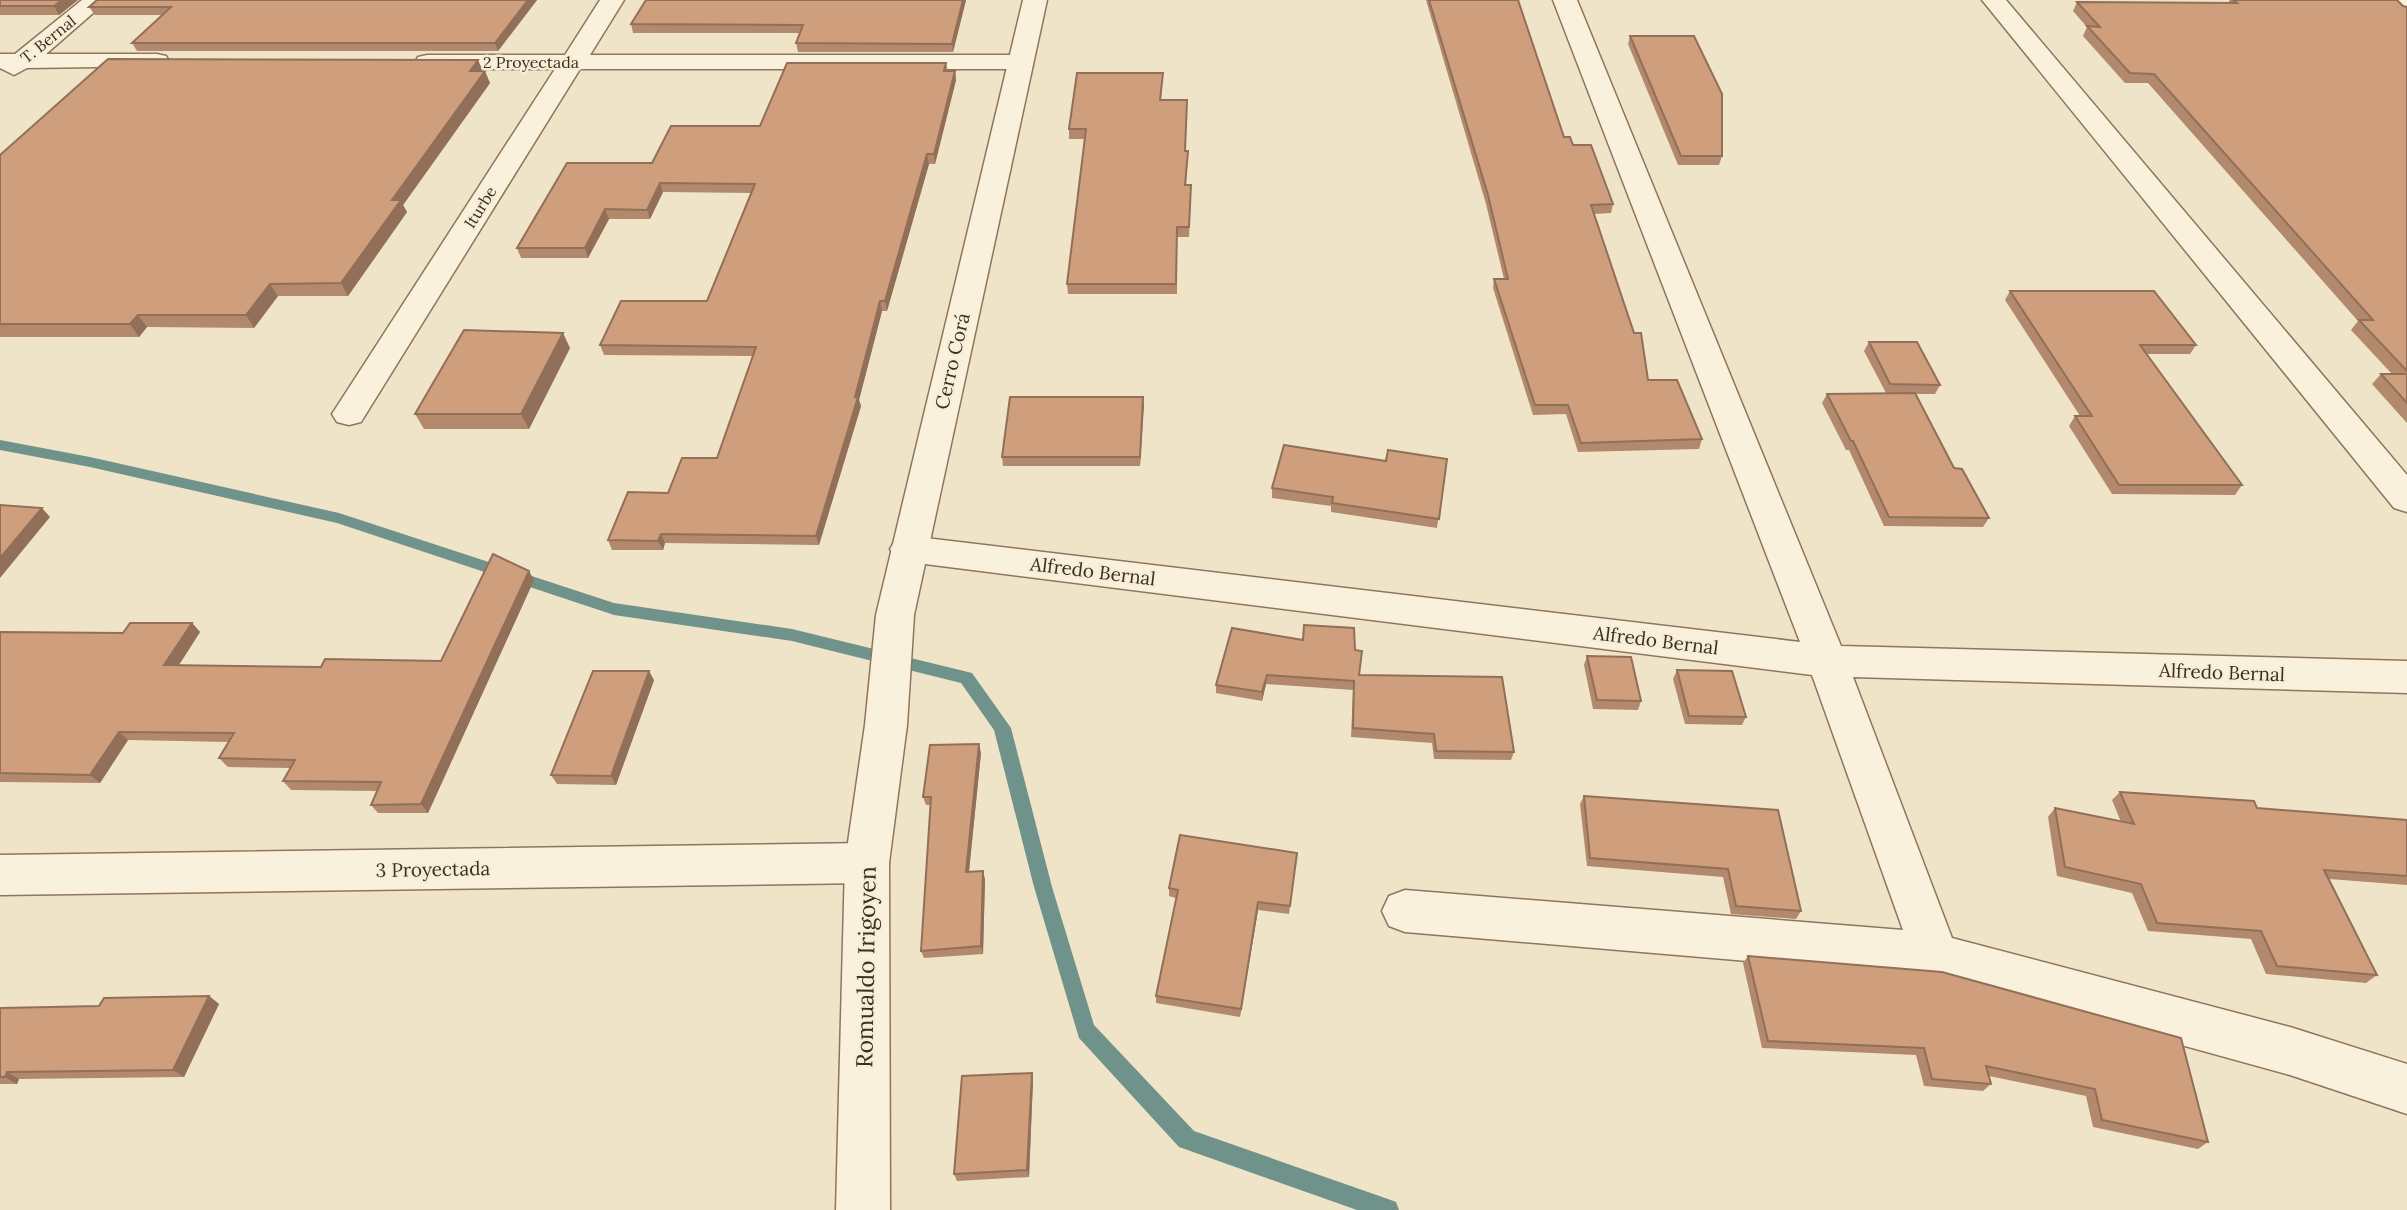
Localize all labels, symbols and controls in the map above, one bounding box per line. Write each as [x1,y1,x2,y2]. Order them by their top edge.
street label: T. Bernal [16,11,80,67]
street label: 2 Proyectada [483,52,579,72]
street label: Iturbe [459,182,501,232]
street label: Cerro Corá [929,310,975,412]
street label: Alfredo Bernal [1028,551,1157,591]
street label: Alfredo Bernal [1591,620,1720,660]
street label: Alfredo Bernal [2158,658,2285,686]
street label: 3 Proyectada [376,856,491,882]
street label: Romualdo Irigoyen [849,866,882,1068]

